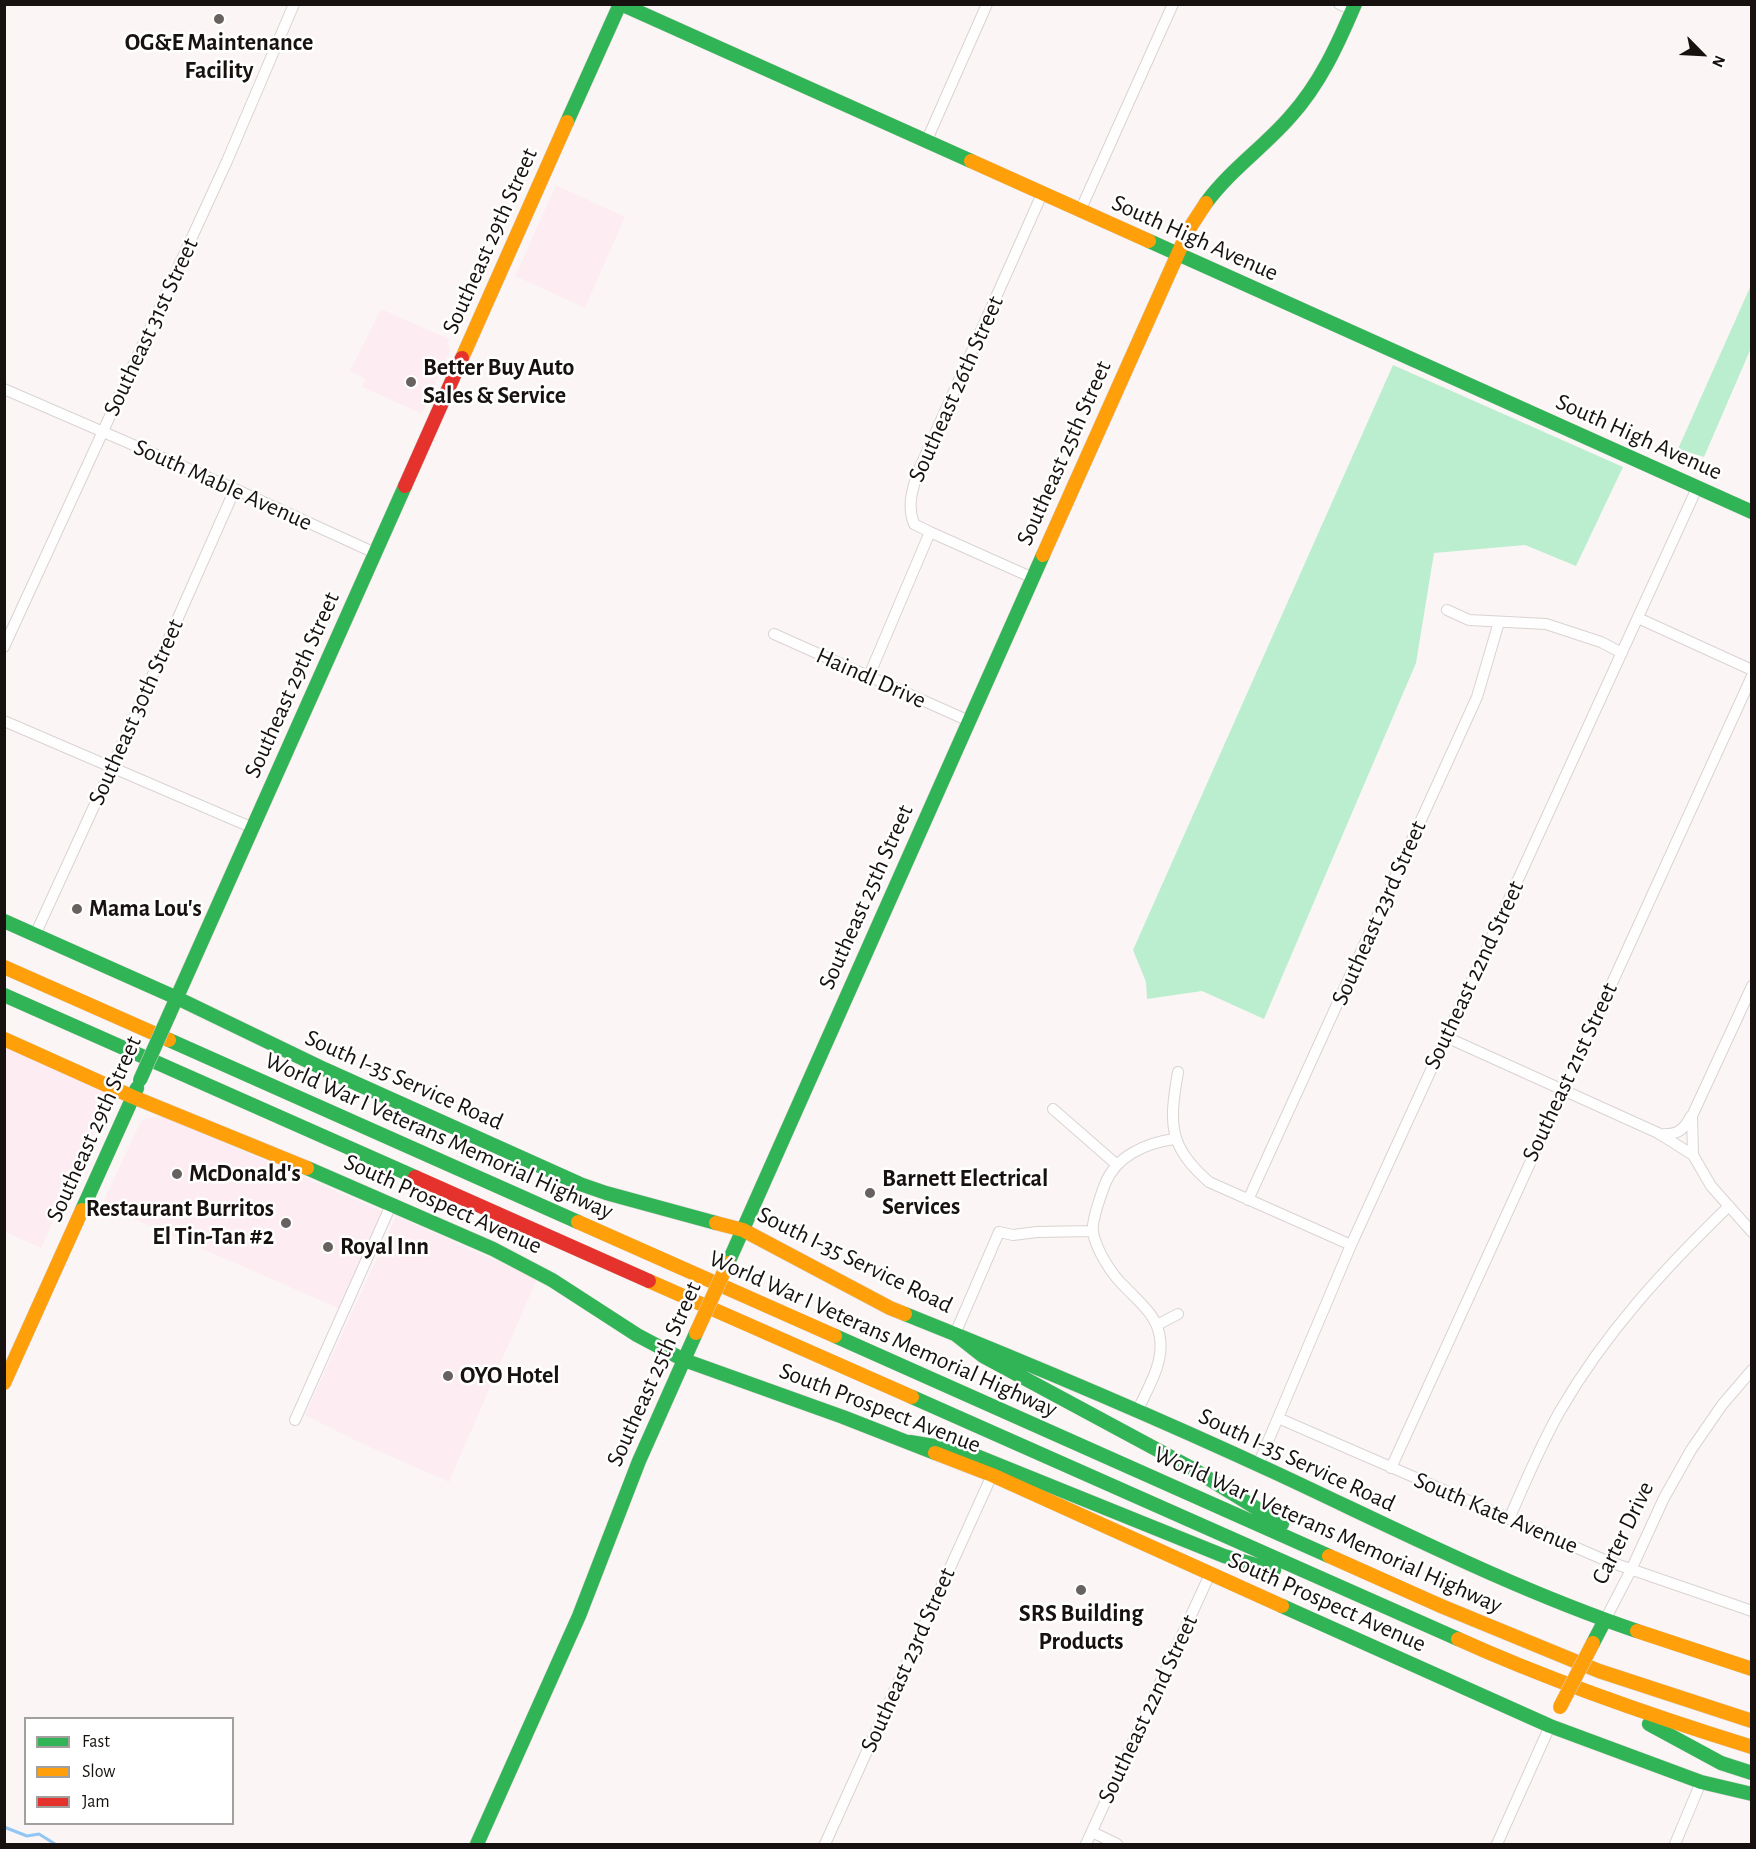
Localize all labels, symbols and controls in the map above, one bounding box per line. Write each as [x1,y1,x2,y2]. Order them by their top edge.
marker: OG&E Maintenance Facility [212,12,226,26]
north arrow [1672,24,1732,84]
place label: OG&E Maintenance Facility [125,29,313,85]
text: N [1709,53,1728,70]
street label: Southeast 29th Street [436,144,544,338]
street label: South High Avenue [1107,188,1283,288]
street label: Southeast 31st Street [97,234,205,420]
street label: Southeast 26th Street [902,292,1010,486]
place label: Better Buy Auto Sales & Service [423,354,574,410]
street label: Southeast 25th Street [1010,356,1118,550]
marker: Better Buy Auto Sales & Service [404,375,418,389]
street label: South High Avenue [1551,387,1727,487]
street label: South Mable Avenue [129,433,317,537]
street label: Southeast 29th Street [238,588,346,782]
street label: Southeast 30th Street [82,614,190,810]
street label: Haindl Drive [811,641,931,715]
street label: Southeast 25th Street [812,800,920,994]
street label: Southeast 23rd Street [1325,816,1433,1010]
street label: Southeast 22nd Street [1418,876,1530,1074]
place label: Mama Lou's [89,895,202,923]
marker: Mama Lou's [70,902,84,916]
street label: Southeast 21st Street [1516,978,1624,1166]
street label: South I-35 Service Road [300,1023,508,1137]
street label: Southeast 29th Street [40,1032,148,1226]
street label: World War I Veterans Memorial Highway [260,1046,618,1226]
street label: South Prospect Avenue [340,1147,546,1261]
place label: McDonald's [189,1160,301,1188]
place label: Barnett Electrical Services [882,1165,1048,1221]
marker: McDonald's [170,1167,184,1181]
marker: Barnett Electrical Services [863,1186,877,1200]
place label: Restaurant Burritos El Tin-Tan #2 [86,1195,274,1251]
street label: South I-35 Service Road [753,1200,957,1320]
marker: Restaurant Burritos El Tin-Tan #2 [279,1216,293,1230]
place label: Royal Inn [340,1233,429,1261]
marker: Royal Inn [321,1240,335,1254]
street label: World War I Veterans Memorial Highway [704,1244,1062,1424]
street label: Southeast 25th Street [600,1277,708,1471]
street label: South Prospect Avenue [775,1356,985,1460]
place label: OYO Hotel [460,1362,560,1390]
marker: OYO Hotel [441,1369,455,1383]
street label: South I-35 Service Road [1194,1402,1400,1518]
street label: World War I Veterans Memorial Highway [1149,1440,1507,1620]
street label: South Kate Avenue [1410,1466,1582,1560]
street label: Carter Drive [1586,1477,1660,1589]
street label: South Prospect Avenue [1224,1545,1430,1659]
street label: Southeast 23rd Street [854,1563,962,1757]
marker: SRS Building Products [1074,1583,1088,1597]
place label: SRS Building Products [1019,1600,1143,1656]
street label: Southeast 22nd Street [1092,1610,1204,1808]
legend [24,1717,234,1825]
text: Fast [82,1733,110,1751]
text: Slow [82,1763,115,1781]
text: Jam [82,1793,110,1811]

